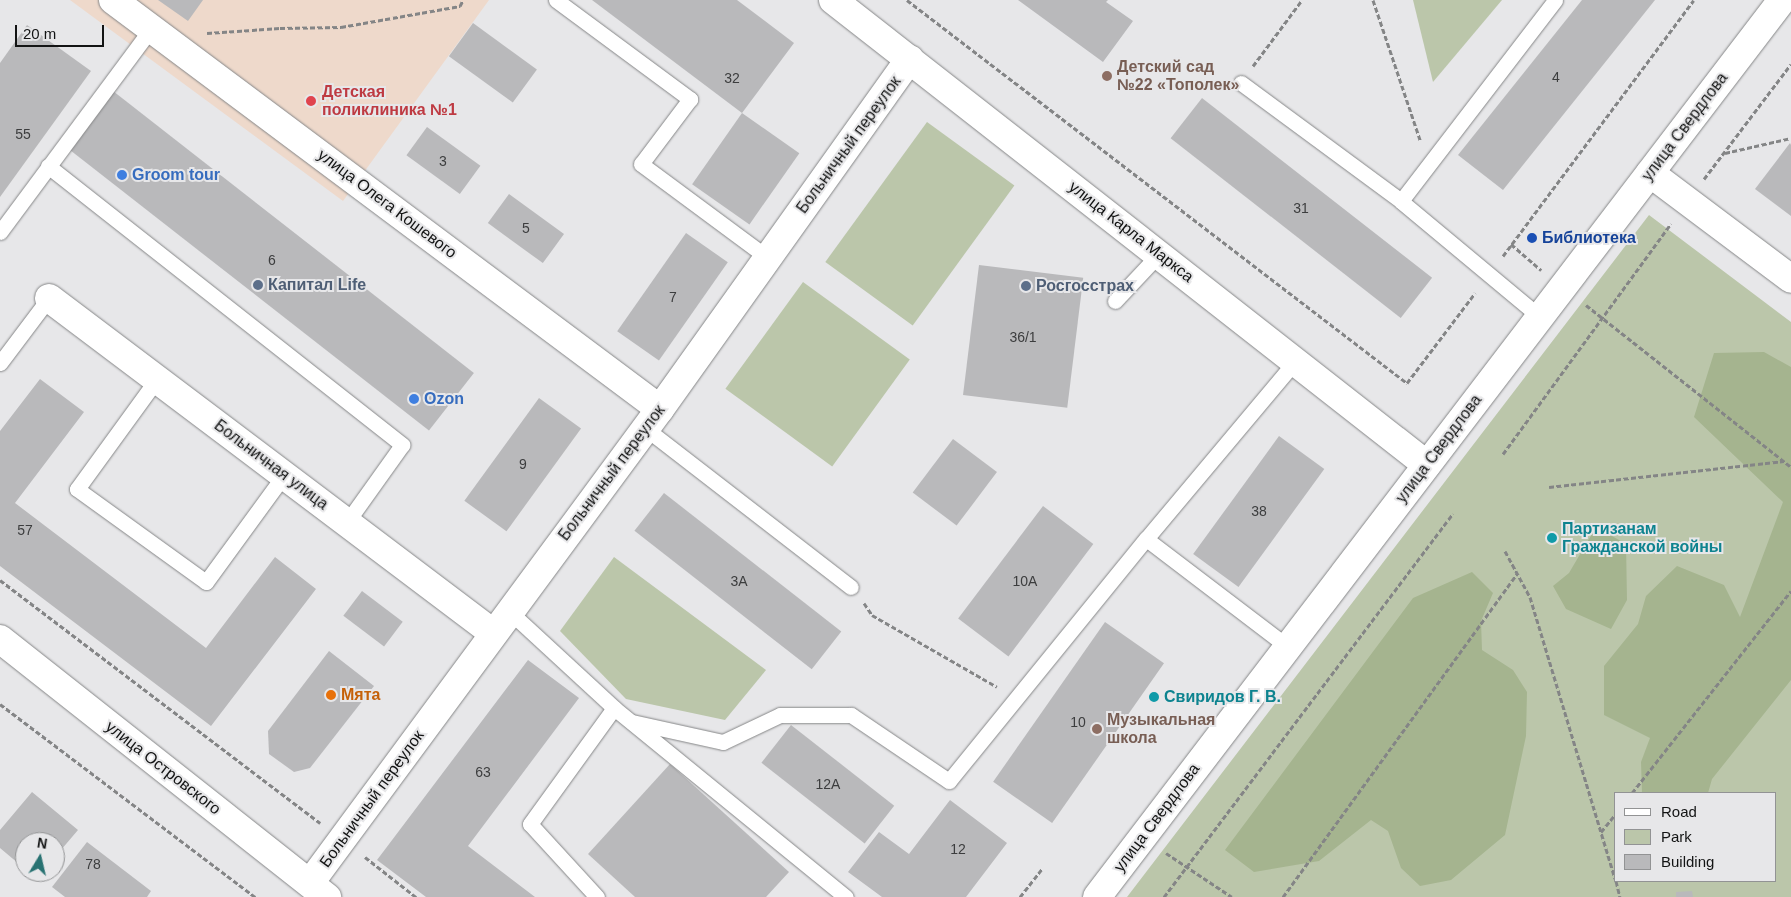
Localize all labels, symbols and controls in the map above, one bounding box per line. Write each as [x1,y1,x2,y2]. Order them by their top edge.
scale bar [18,15,106,47]
text: 20 m [23,25,56,42]
place label: Детский сад №22 «Тополек» [1117,57,1239,95]
house number: 4 [1552,69,1560,85]
street label: улица Свердлова [1638,69,1732,185]
house number: 32 [724,70,740,86]
marker: Детский сад №22 «Тополек» [1101,70,1113,82]
street label: Больничный переулок [793,73,905,217]
place label: Детская поликлиника №1 [322,82,457,120]
marker: Детская поликлиника №1 [304,94,318,108]
house number: 55 [15,126,31,142]
street label: улица Олега Кошевого [314,145,460,263]
house number: 3 [439,153,447,169]
place label: Groom tour [132,165,220,185]
marker: Groom tour [116,169,128,181]
street label: улица Карла Маркса [1065,177,1197,287]
house number: 31 [1293,200,1309,216]
house number: 5 [522,220,530,236]
place label: Библиотека [1542,228,1636,248]
marker: Библиотека [1526,232,1538,244]
house number: 6 [268,252,276,268]
place label: Капитал Life [268,275,366,295]
place label: Росгосстрах [1036,276,1134,296]
marker: Капитал Life [252,279,264,291]
marker: Росгосстрах [1020,280,1032,292]
house number: 7 [669,289,677,305]
house number: 36/1 [1009,329,1037,345]
place label: Ozon [424,389,464,409]
street label: улица Свердлова [1392,391,1486,507]
marker: Ozon [408,393,420,405]
street label: Больничный переулок [555,401,669,545]
street label: Больничная улица [210,416,332,514]
house number: 9 [519,456,527,472]
house number: 38 [1251,503,1267,519]
place label: Партизанам Гражданской войны [1562,519,1723,557]
house number: 57 [17,522,33,538]
marker: Партизанам Гражданской войны [1546,532,1558,544]
house number: 3А [730,573,748,589]
house number: 10А [1013,573,1037,589]
place label: Мята [341,685,380,705]
place label: Свиридов Г. В. [1164,687,1281,707]
marker: Мята [325,689,337,701]
marker: Свиридов Г. В. [1148,691,1160,703]
place label: Музыкальная школа [1107,710,1215,748]
house number: 10 [1070,714,1086,730]
street label: улица Островского [102,717,224,819]
marker: Музыкальная школа [1091,723,1103,735]
street label: Больничный переулок [316,727,428,871]
street label: улица Свердлова [1110,760,1204,876]
house number: 63 [475,764,491,780]
house number: 12А [816,776,840,792]
legend [1614,792,1776,882]
text: Road [1661,803,1697,820]
text: Park [1661,828,1692,845]
north arrow [15,832,65,882]
text: N [36,834,48,852]
house number: 12 [950,841,966,857]
text: Building [1661,853,1714,870]
house number: 78 [85,856,101,872]

